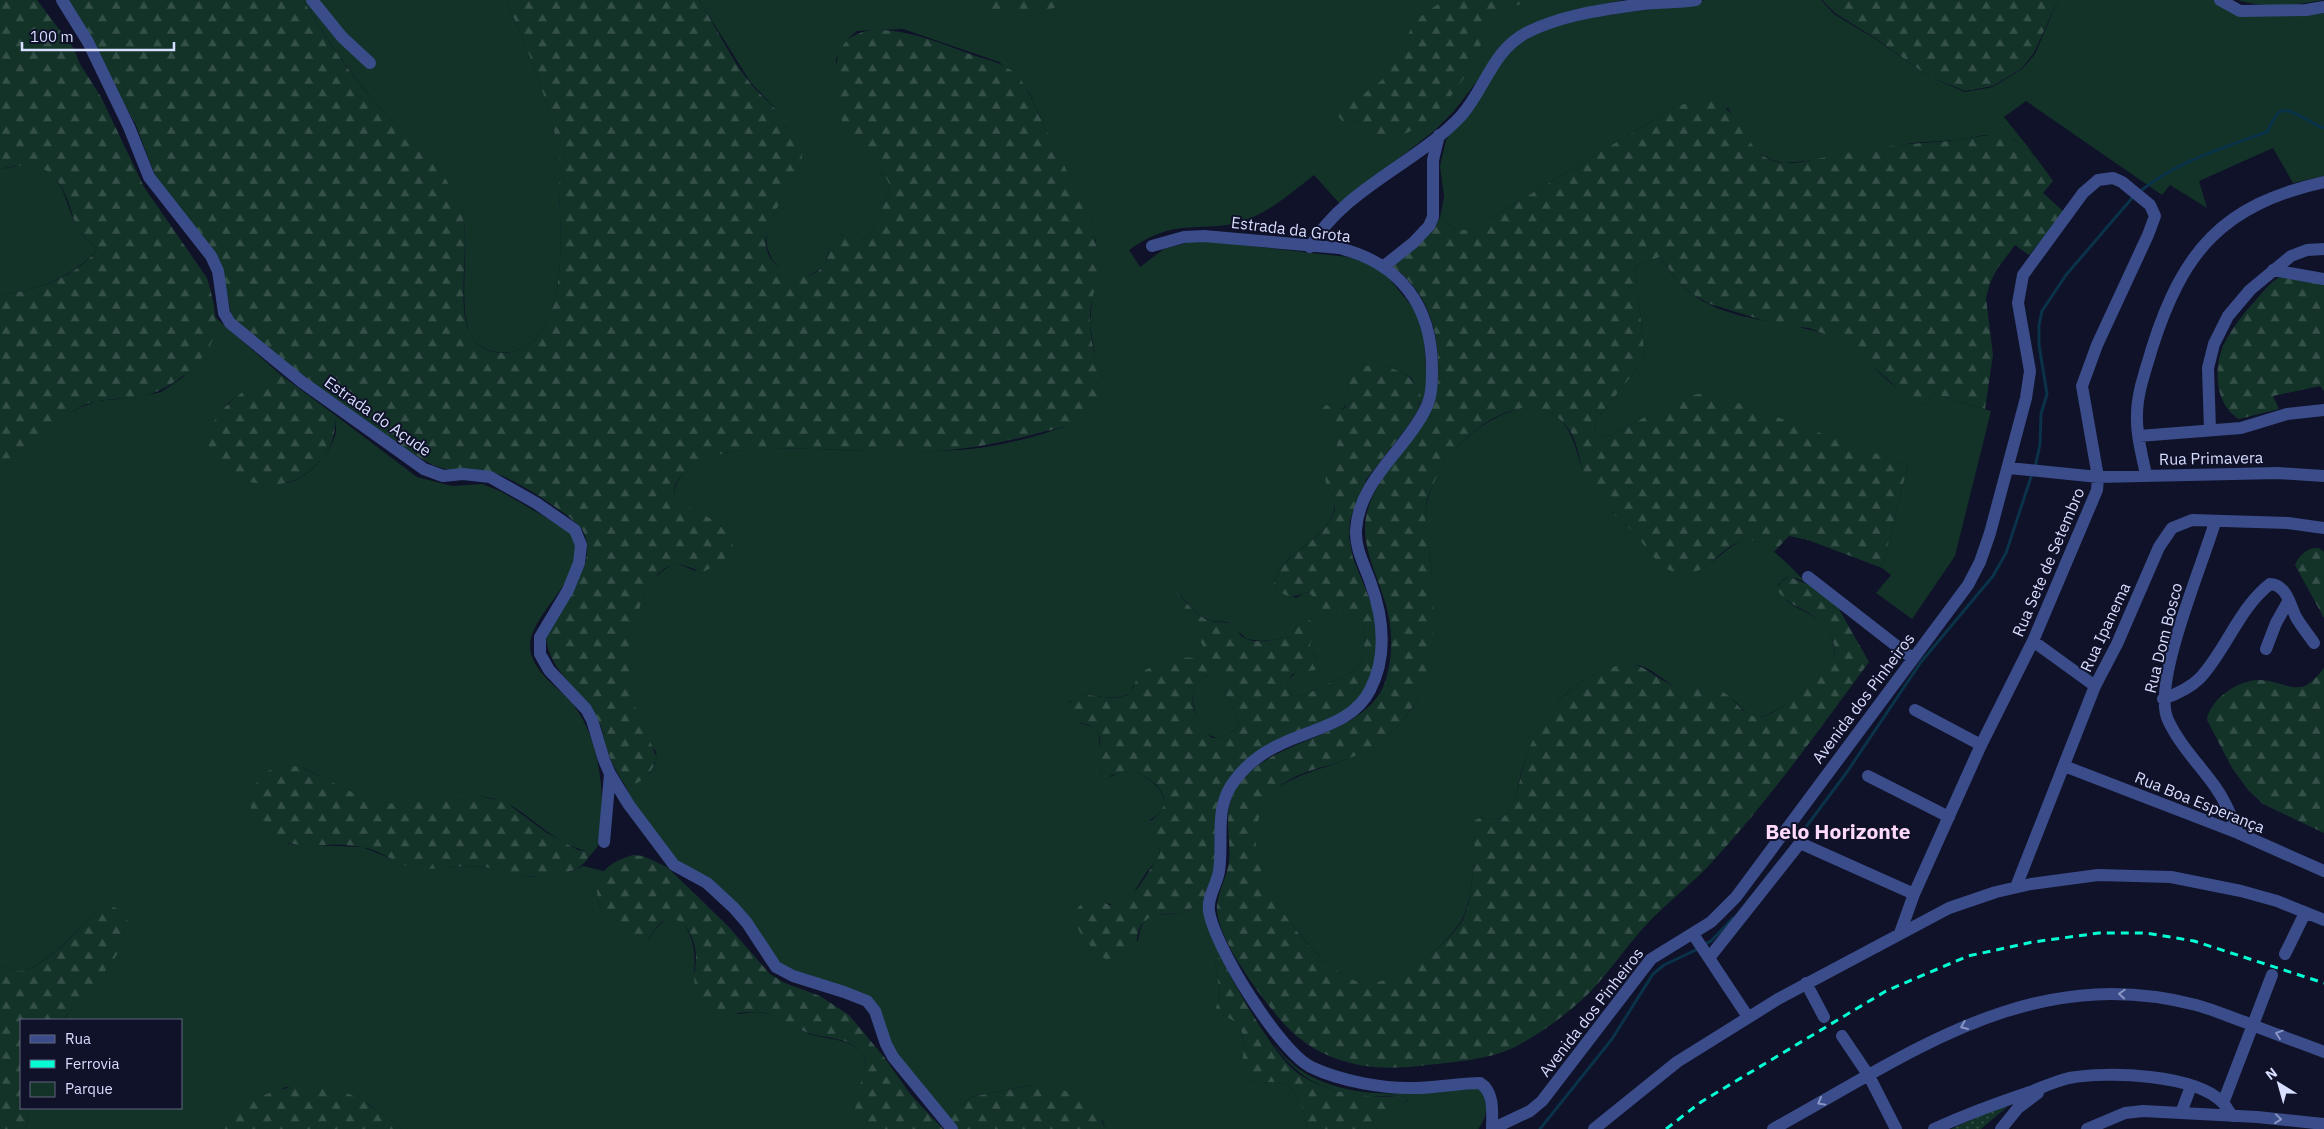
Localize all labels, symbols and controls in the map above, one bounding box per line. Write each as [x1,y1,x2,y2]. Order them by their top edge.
scale bar [22,20,175,52]
text: 100 m [30,27,74,46]
street label: Estrada da Grota [1230,212,1352,246]
street label: Estrada do Açude [321,372,436,460]
street label: Rua Primavera [2159,447,2264,469]
street label: Rua Sete de Setembro [2008,484,2088,640]
street label: Rua Ipanema [2076,579,2135,675]
street label: Rua Dom Bosco [2140,581,2186,695]
street label: Avenida dos Pinheiros [1807,629,1919,767]
street label: Rua Boa Esperança [2132,767,2268,837]
district label: Belo Horizonte [1765,817,1911,845]
street label: Avenida dos Pinheiros [1534,944,1648,1080]
one-way arrow [2118,989,2126,1000]
legend [20,1019,182,1109]
one-way arrow [1960,1019,1969,1030]
text: Rua [65,1029,91,1048]
one-way arrow [2275,1030,2283,1040]
text: Ferrovia [65,1054,120,1073]
north arrow [2254,1059,2304,1109]
text: N [2262,1063,2281,1084]
text: Parque [65,1079,113,1098]
one-way arrow [1817,1096,1826,1106]
one-way arrow [2274,1113,2282,1124]

